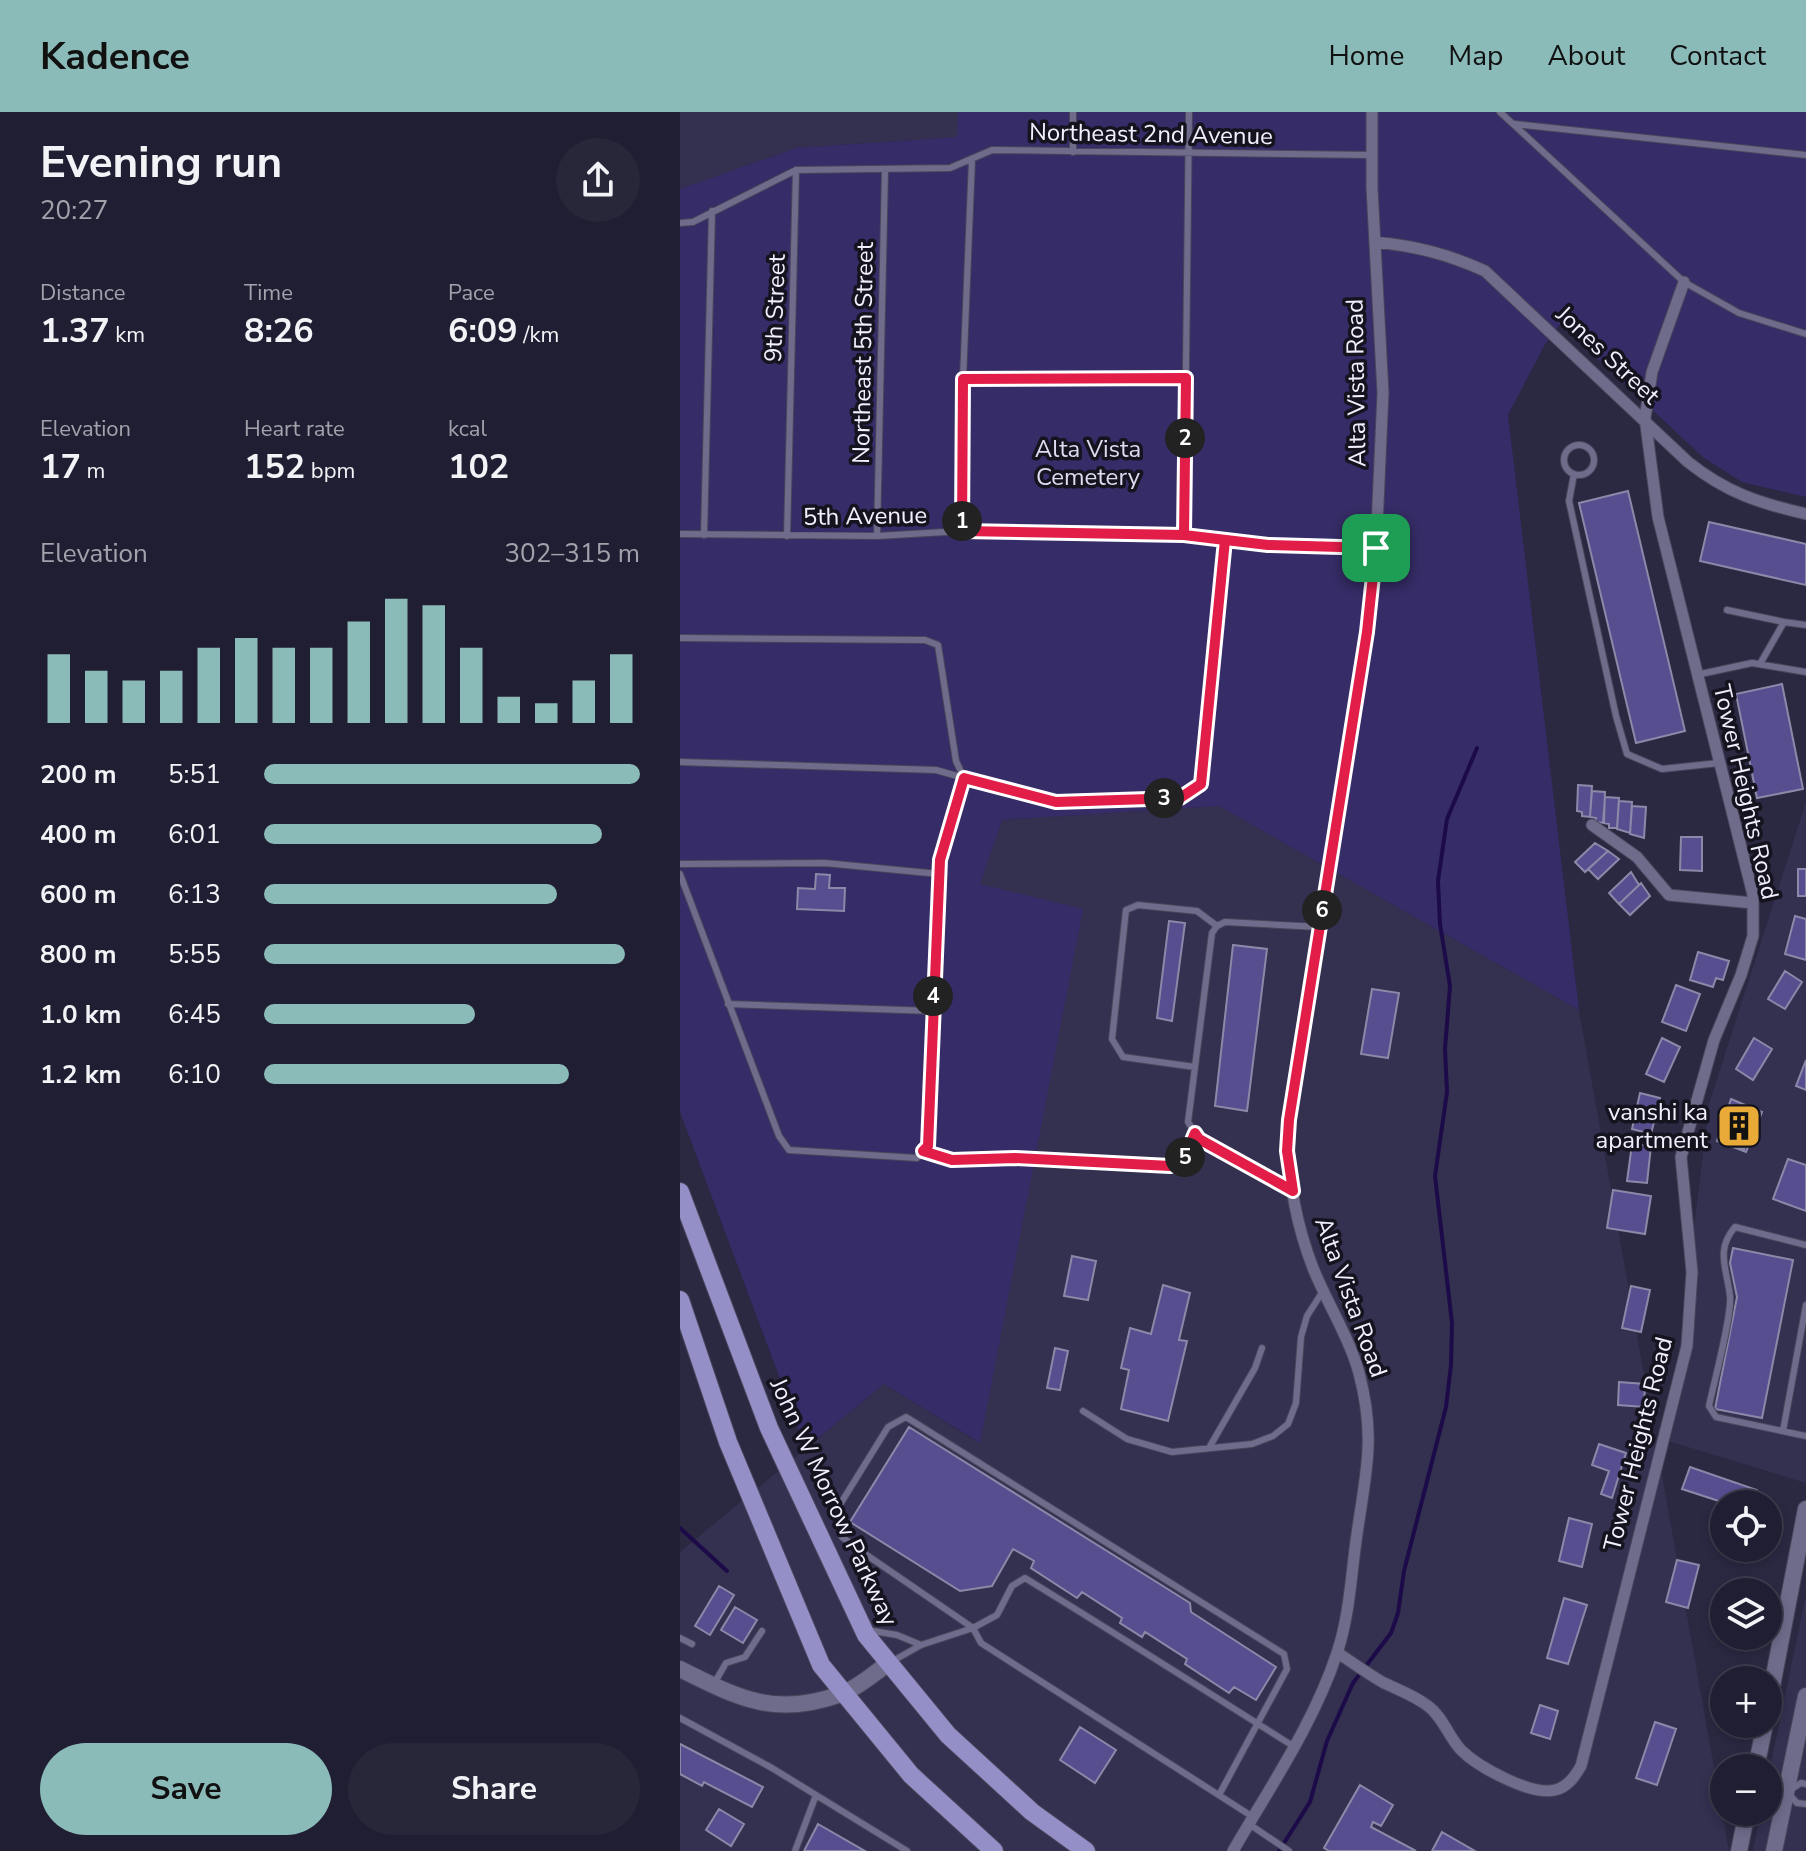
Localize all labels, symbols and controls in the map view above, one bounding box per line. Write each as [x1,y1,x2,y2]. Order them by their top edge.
text: Kadence [40,31,190,82]
text: Home [1329,37,1404,75]
text: Map [1448,37,1503,75]
text: About [1547,37,1625,75]
text: Contact [1669,37,1766,75]
street label: Northeast 2nd Avenue [1029,116,1273,152]
text: Evening run [40,133,282,193]
button: share [556,138,640,222]
text: 20:27 [40,193,108,228]
street label: Northeast 5th Street [845,241,881,464]
street label: 9th Street [757,253,793,363]
text: Distance [40,278,125,308]
text: Time [244,278,293,308]
text: Pace [448,278,495,308]
street label: Jones Street [1549,298,1667,412]
street label: Alta Vista Road [1339,299,1373,467]
text: 1.37 [40,308,110,354]
text: 8:26 [244,308,314,354]
text: 6:09 [448,308,518,354]
text: km [110,320,145,350]
text: /km [518,320,559,350]
text: Elevation [40,414,131,444]
text: Heart rate [244,414,345,444]
text: kcal [448,414,487,444]
pin: 2 [1165,418,1205,458]
text: 2 [1178,423,1192,453]
park label: Alta Vista Cemetery [1035,433,1141,493]
text: 17 [40,444,81,490]
text: 152 [244,444,305,490]
text: 102 [448,444,509,490]
text: m [81,456,105,486]
text: bpm [305,456,355,486]
street label: 5th Avenue [803,499,927,533]
pin: 1 [942,501,982,541]
text: 1 [955,506,969,536]
pin [1342,514,1410,582]
icon: arrive [1354,526,1398,570]
text: Elevation [40,536,148,571]
text: 302–315 m [504,536,640,571]
street label: Tower Heights Road [1706,681,1786,903]
text: 200 m [40,757,117,792]
text: 5:51 [168,757,221,792]
pin: 3 [1144,778,1184,818]
text: 3 [1157,783,1171,813]
text: 400 m [40,817,117,852]
text: 6:01 [168,817,221,852]
text: 600 m [40,877,117,912]
text: 6:13 [168,877,221,912]
pin: 6 [1302,890,1342,930]
text: 6 [1315,895,1329,925]
text: 800 m [40,937,117,972]
text: 5:55 [168,937,221,972]
pin: 4 [913,976,953,1016]
text: 4 [926,981,940,1011]
text: 1.0 km [40,997,121,1032]
text: 6:45 [168,997,221,1032]
text: 1.2 km [40,1057,121,1092]
text: 6:10 [168,1057,221,1092]
place label: vanshi ka apartment [1596,1096,1709,1156]
building icon: vanshi ka apartment [1715,1102,1763,1150]
pin: 5 [1165,1137,1205,1177]
text: 5 [1178,1142,1192,1172]
street label: Alta Vista Road [1307,1212,1395,1382]
street label: Tower Heights Road [1596,1334,1680,1554]
street label: John W Morrow Parkway [762,1372,906,1632]
map controls [1710,1490,1782,1826]
button: locate [1710,1490,1782,1562]
button: layers [1710,1578,1782,1650]
button: + [1710,1666,1782,1738]
button: Save [40,1743,332,1835]
button: Share [348,1743,640,1835]
button: − [1710,1754,1782,1826]

